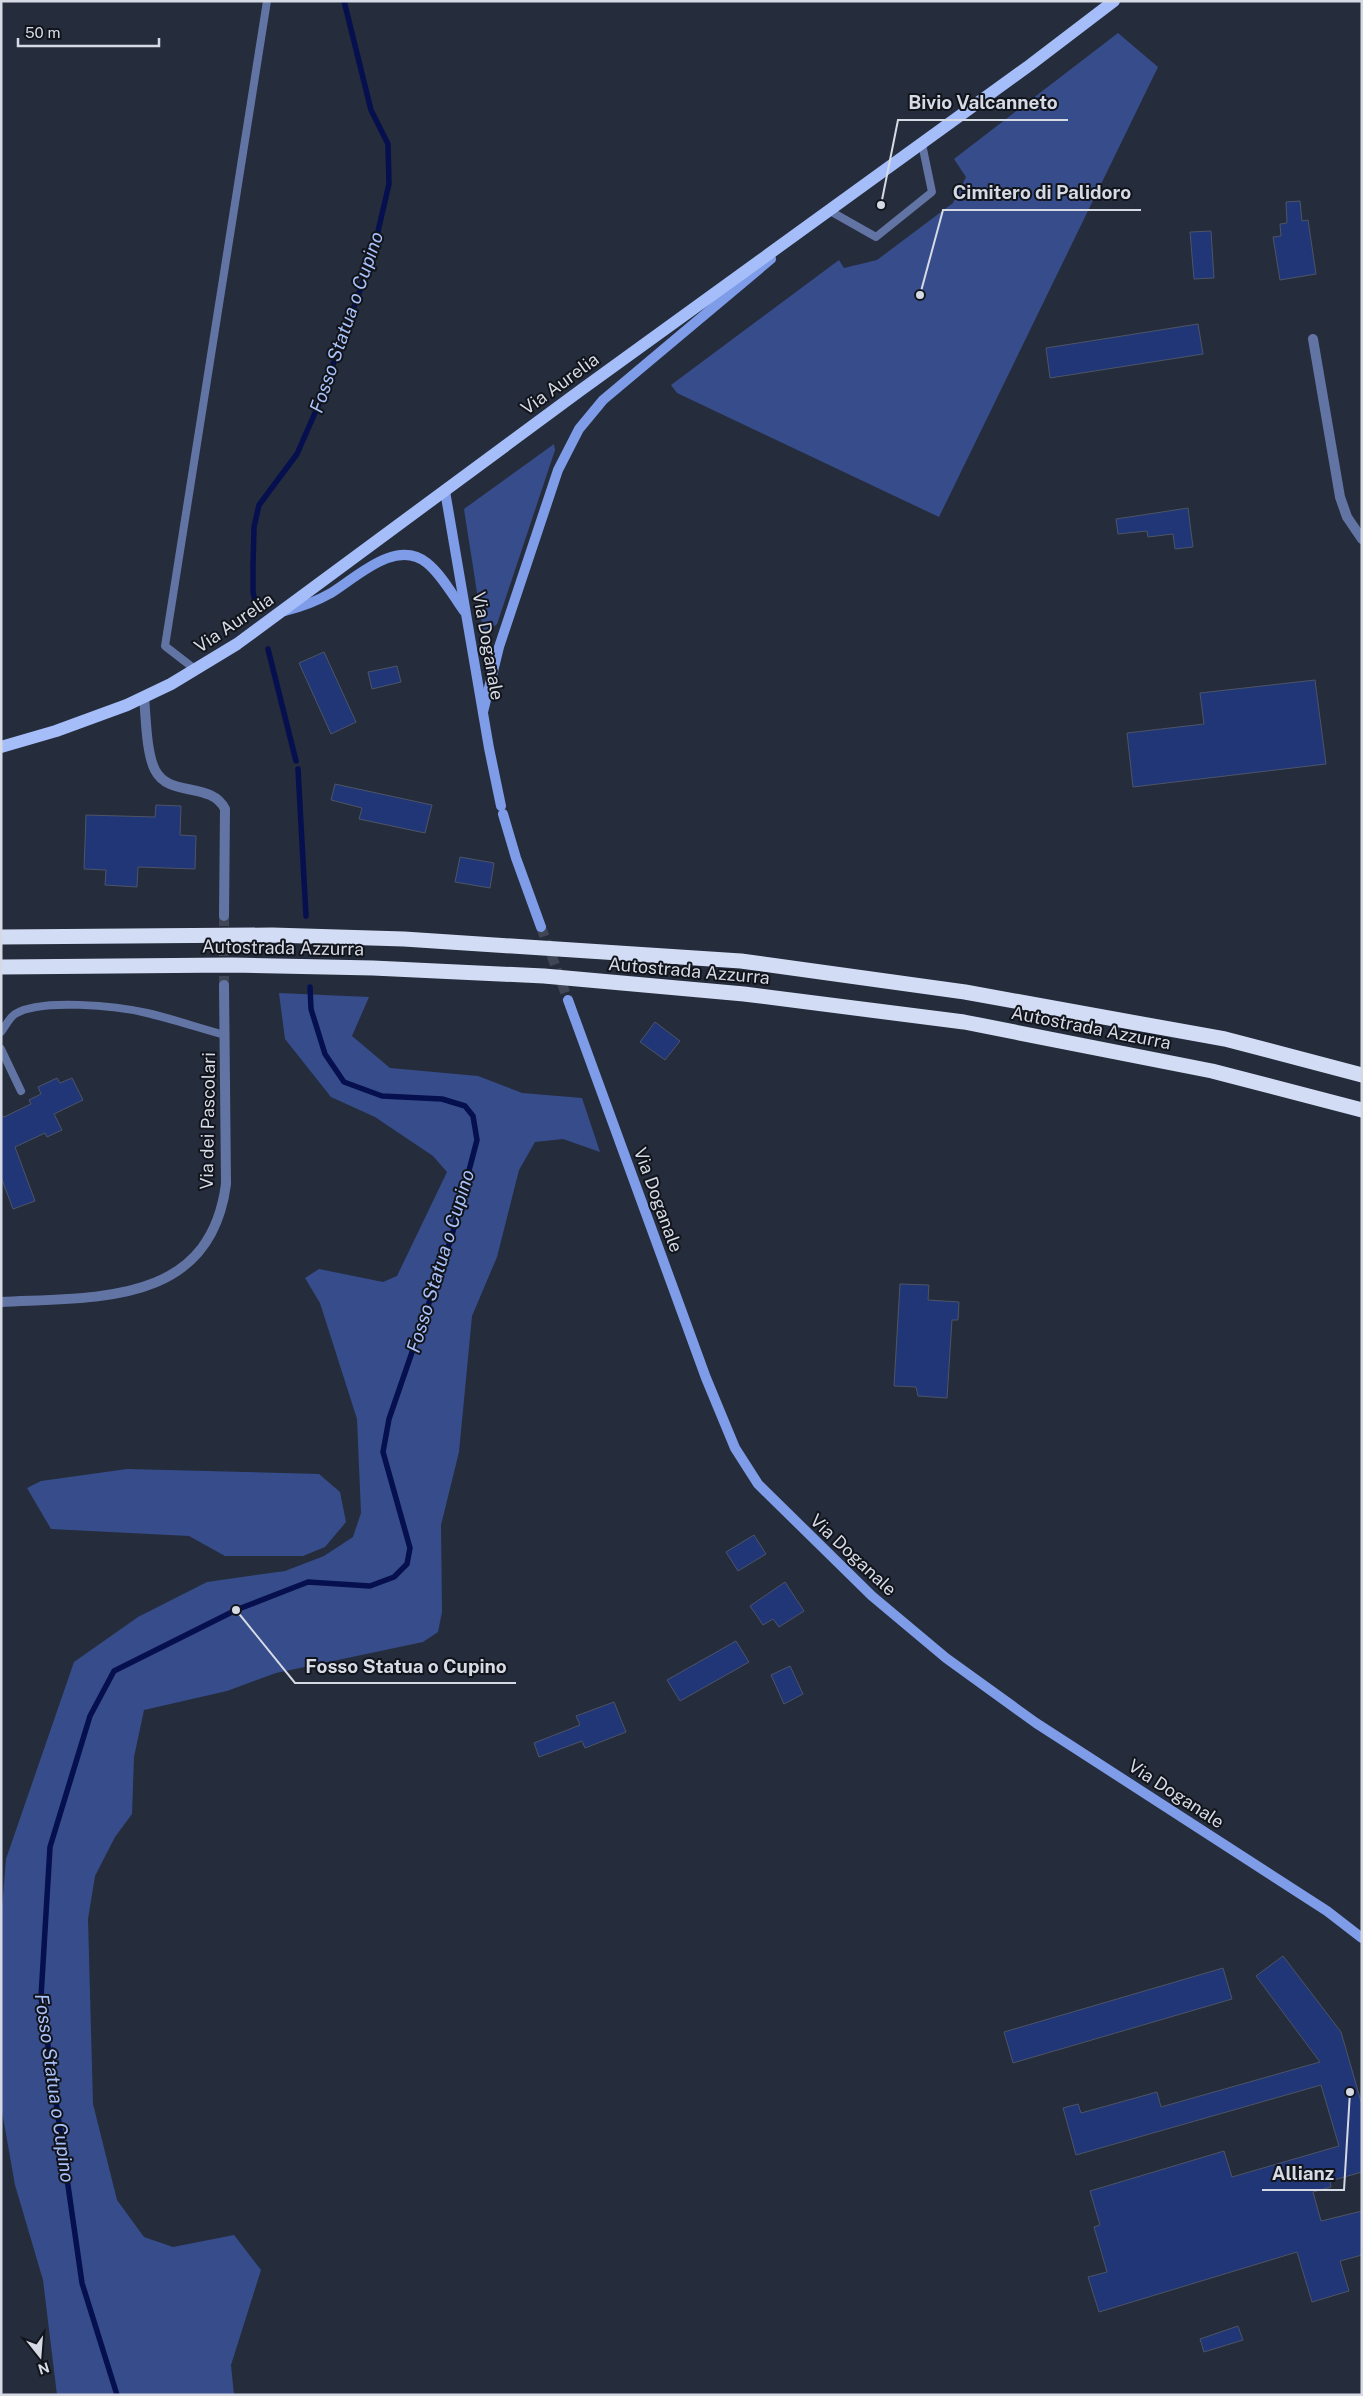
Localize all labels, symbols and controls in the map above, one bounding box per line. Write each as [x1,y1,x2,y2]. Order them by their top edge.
scale bar [18,15,159,47]
text: 50 m [25,24,60,41]
callout: Bivio Valcanneto [898,86,1068,120]
text: Bivio Valcanneto [908,91,1058,113]
callout: Cimitero di Palidoro [943,176,1141,210]
text: Cimitero di Palidoro [953,181,1131,203]
water label: Fosso Statua o Cupino [305,229,387,415]
street label: Via Aurelia [517,348,603,419]
street label: Via Aurelia [190,588,277,657]
street label: Via Doganale [469,590,508,702]
street label: Autostrada Azzurra [202,936,364,959]
street label: Autostrada Azzurra [607,953,771,988]
street label: Autostrada Azzurra [1009,1002,1173,1053]
street label: Via dei Pascolari [196,1052,219,1190]
street label: Via Doganale [630,1145,687,1255]
water label: Fosso Statua o Cupino [402,1167,478,1355]
street label: Via Doganale [806,1509,901,1600]
callout: Fosso Statua o Cupino [295,1649,516,1683]
text: Fosso Statua o Cupino [305,1655,507,1677]
street label: Via Doganale [1124,1755,1228,1832]
water label: Fosso Statua o Cupino [31,1992,79,2184]
callout: Allianz [1262,2156,1344,2190]
text: Allianz [1272,2162,1334,2184]
north arrow [15,2331,65,2381]
text: N [36,2359,51,2378]

